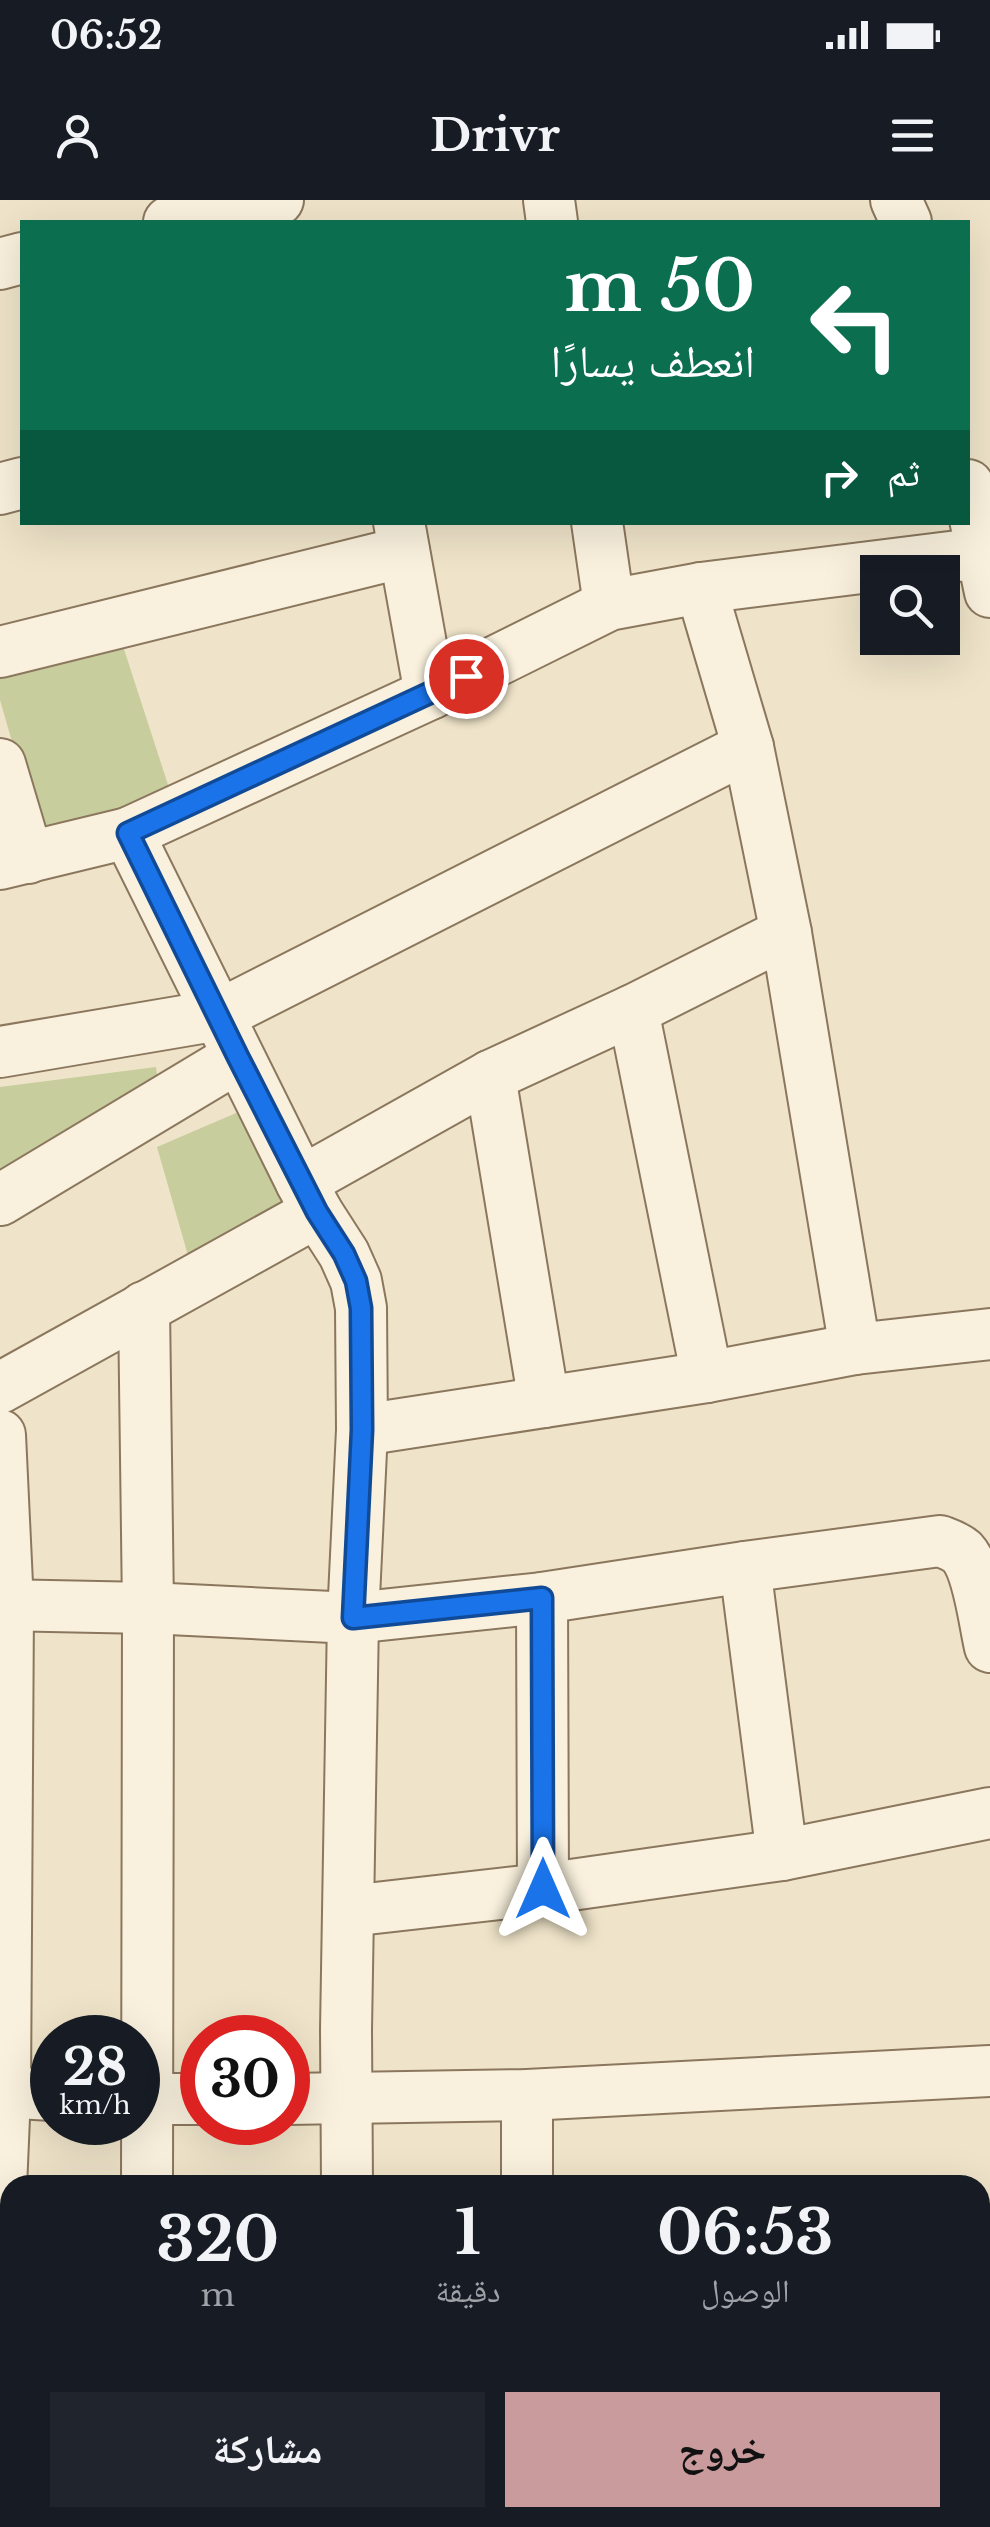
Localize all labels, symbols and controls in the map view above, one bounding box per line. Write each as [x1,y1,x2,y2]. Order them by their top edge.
text: 06:52 [50,12,162,59]
text: Drivr [430,107,560,163]
icon: person [50,108,105,163]
icon: menu [885,108,940,163]
text: 50 m [564,243,755,330]
icon: left [790,260,920,390]
text: انعطف يسارًا [551,333,755,389]
text: ثم [887,449,920,496]
icon: right [812,450,867,505]
map controls [860,555,960,655]
button: search [860,555,960,655]
pin [424,634,509,719]
icon: arrive [439,649,494,704]
position arrow [491,1837,595,1941]
speed limit sign: 30 [180,2015,310,2145]
text: 28 [63,2036,127,2099]
text: km/h [60,2090,130,2121]
text: 1 [455,2196,481,2270]
text: 06:53 [657,2196,834,2270]
text: 320 [156,2203,279,2277]
text: دقيقة [435,2271,500,2311]
text: الوصول [701,2271,790,2311]
text: m [201,2275,235,2315]
button: مشاركة [50,2392,485,2507]
button: خروج [505,2392,940,2507]

